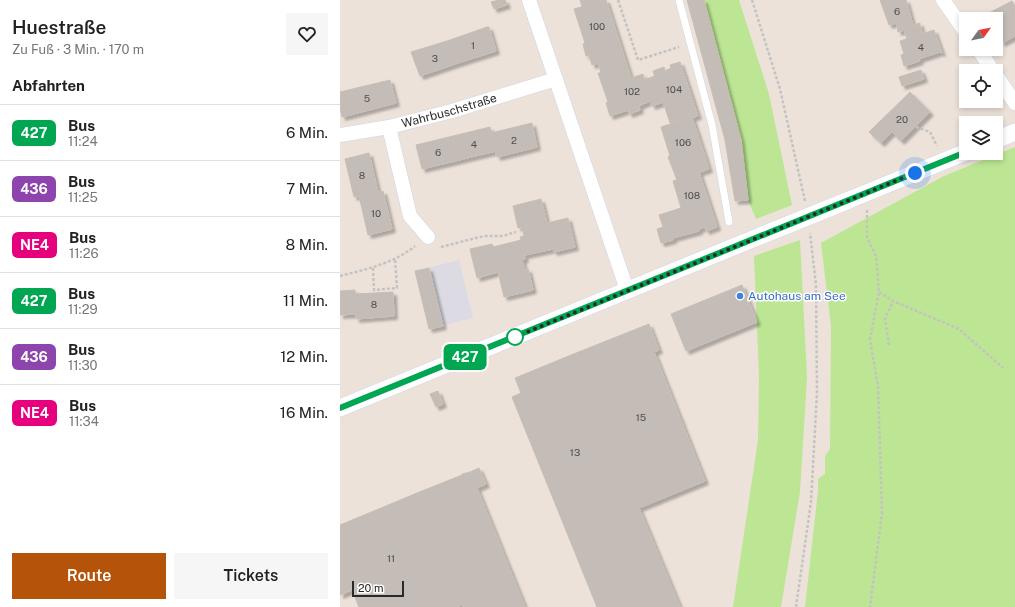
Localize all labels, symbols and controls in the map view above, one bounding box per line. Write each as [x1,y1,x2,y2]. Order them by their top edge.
house number: 6 [894,5,900,17]
north arrow [959,12,1003,56]
map controls [959,12,1003,160]
button: heart [286,13,328,55]
text: Huestraße [12,16,106,38]
house number: 100 [589,20,605,32]
house number: 1 [471,39,475,51]
house number: 4 [918,41,924,53]
text: Zu Fuß · 3 Min. · 170 m [12,42,144,57]
house number: 3 [432,52,438,64]
button: locate [959,64,1003,108]
text: Abfahrten [12,77,85,94]
house number: 104 [666,83,682,95]
house number: 102 [624,85,640,97]
street label: Wahrbuschstraße [400,91,499,131]
house number: 5 [364,92,370,104]
house number: 20 [896,113,908,125]
button: layers [959,116,1003,160]
text: Bus [68,117,95,134]
text: 6 Min. [286,124,328,141]
text: 427 [21,125,47,141]
text: 11:24 [68,134,98,149]
house number: 2 [511,134,517,146]
house number: 106 [675,136,691,148]
house number: 4 [471,138,477,150]
house number: 6 [435,146,441,158]
your location [905,163,925,183]
house number: 8 [359,169,365,181]
text: Bus [68,173,95,190]
text: 7 Min. [286,180,328,197]
text: 436 [20,181,48,197]
house number: 108 [684,189,700,201]
text: 11:25 [68,190,98,205]
house number: 10 [371,207,381,219]
text: Bus [69,229,96,246]
text: 8 Min. [286,236,328,253]
text: NE4 [20,237,49,253]
text: 11:26 [69,246,99,261]
text: Bus [68,285,95,302]
place label: Autohaus am See [748,289,846,303]
marker: Autohaus am See [735,291,745,301]
text: 11 Min. [283,292,328,309]
text: 427 [21,293,47,309]
house number: 8 [371,298,377,310]
text: 11:29 [68,302,98,317]
unlabelled marker [506,328,524,346]
text: Bus [68,341,95,358]
line badge: 427 [442,344,488,370]
text: 12 Min. [280,348,328,365]
text: 436 [20,349,48,365]
text: 427 [452,349,478,365]
text: 11:30 [68,358,98,373]
text: Bus [69,397,96,414]
text: 16 Min. [280,404,328,421]
text: NE4 [20,405,49,421]
house number: 15 [636,411,646,423]
text: 11:34 [69,414,99,429]
house number: 13 [570,446,580,458]
house number: 11 [387,552,395,564]
button: Route [12,553,166,599]
button: Tickets [174,553,328,599]
scale bar [352,579,404,598]
text: 20 m [358,582,383,594]

